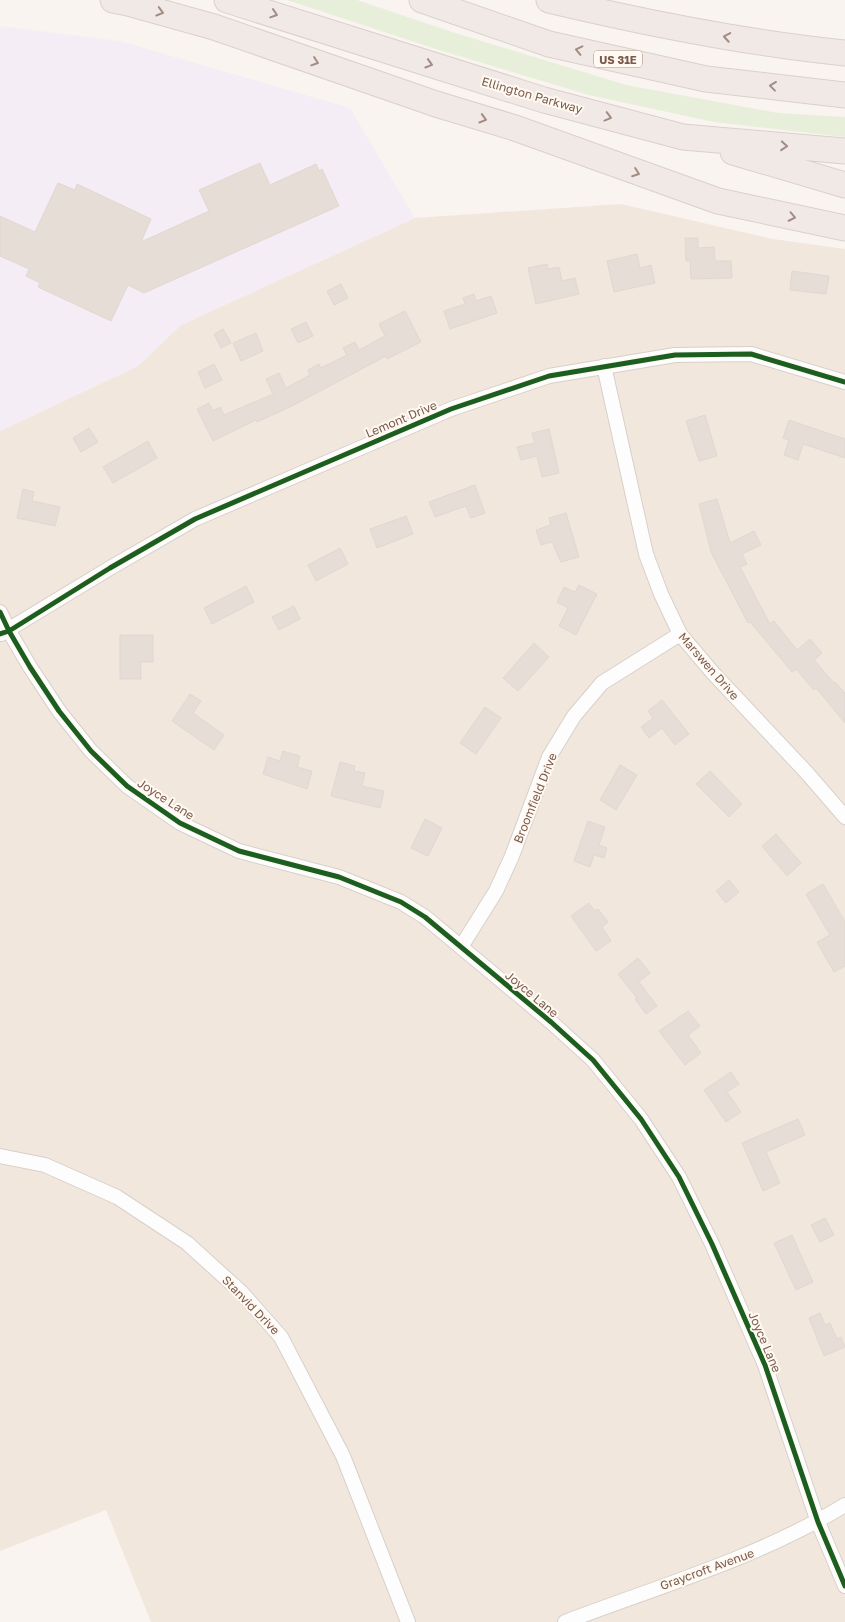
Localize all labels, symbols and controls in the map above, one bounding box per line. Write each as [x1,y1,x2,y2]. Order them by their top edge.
one-way arrow [155,6,164,16]
one-way arrow [269,9,278,19]
one-way arrow [723,33,732,43]
one-way arrow [574,45,583,56]
road number: US 31E [594,51,642,68]
one-way arrow [310,56,318,66]
one-way arrow [424,58,433,68]
street label: Ellington Parkway [480,73,584,117]
one-way arrow [769,81,777,92]
one-way arrow [604,111,613,122]
one-way arrow [478,113,487,123]
one-way arrow [780,140,788,151]
one-way arrow [631,167,640,177]
one-way arrow [788,211,797,222]
street label: Lemont Drive [363,397,439,441]
street label: Marswen Drive [676,629,743,703]
street label: Broomfield Drive [510,751,560,845]
street label: Joyce Lane [135,775,197,823]
street label: Joyce Lane [502,967,562,1021]
street label: Stanvid Drive [219,1272,283,1338]
street label: Joyce Lane [745,1309,785,1375]
street label: Graycroft Avenue [658,1545,756,1593]

